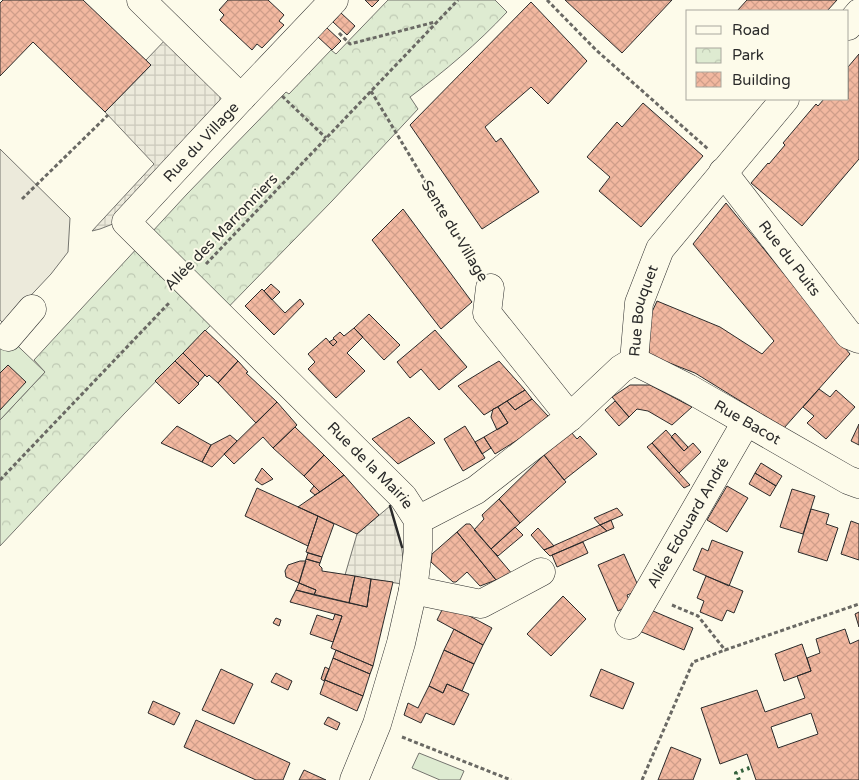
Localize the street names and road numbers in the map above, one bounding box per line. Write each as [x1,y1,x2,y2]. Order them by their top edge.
street label: Rue du Village [159,98,243,186]
street label: Allée des Marronniers [161,170,281,294]
street label: Sente du Village [418,177,492,285]
street label: Rue du Puits [755,217,824,300]
street label: Rue Bouquet [625,262,662,357]
street label: Rue Bacot [711,396,784,449]
street label: Rue de la Mairie [324,418,417,512]
street label: Allée Edouard André [643,454,733,591]

